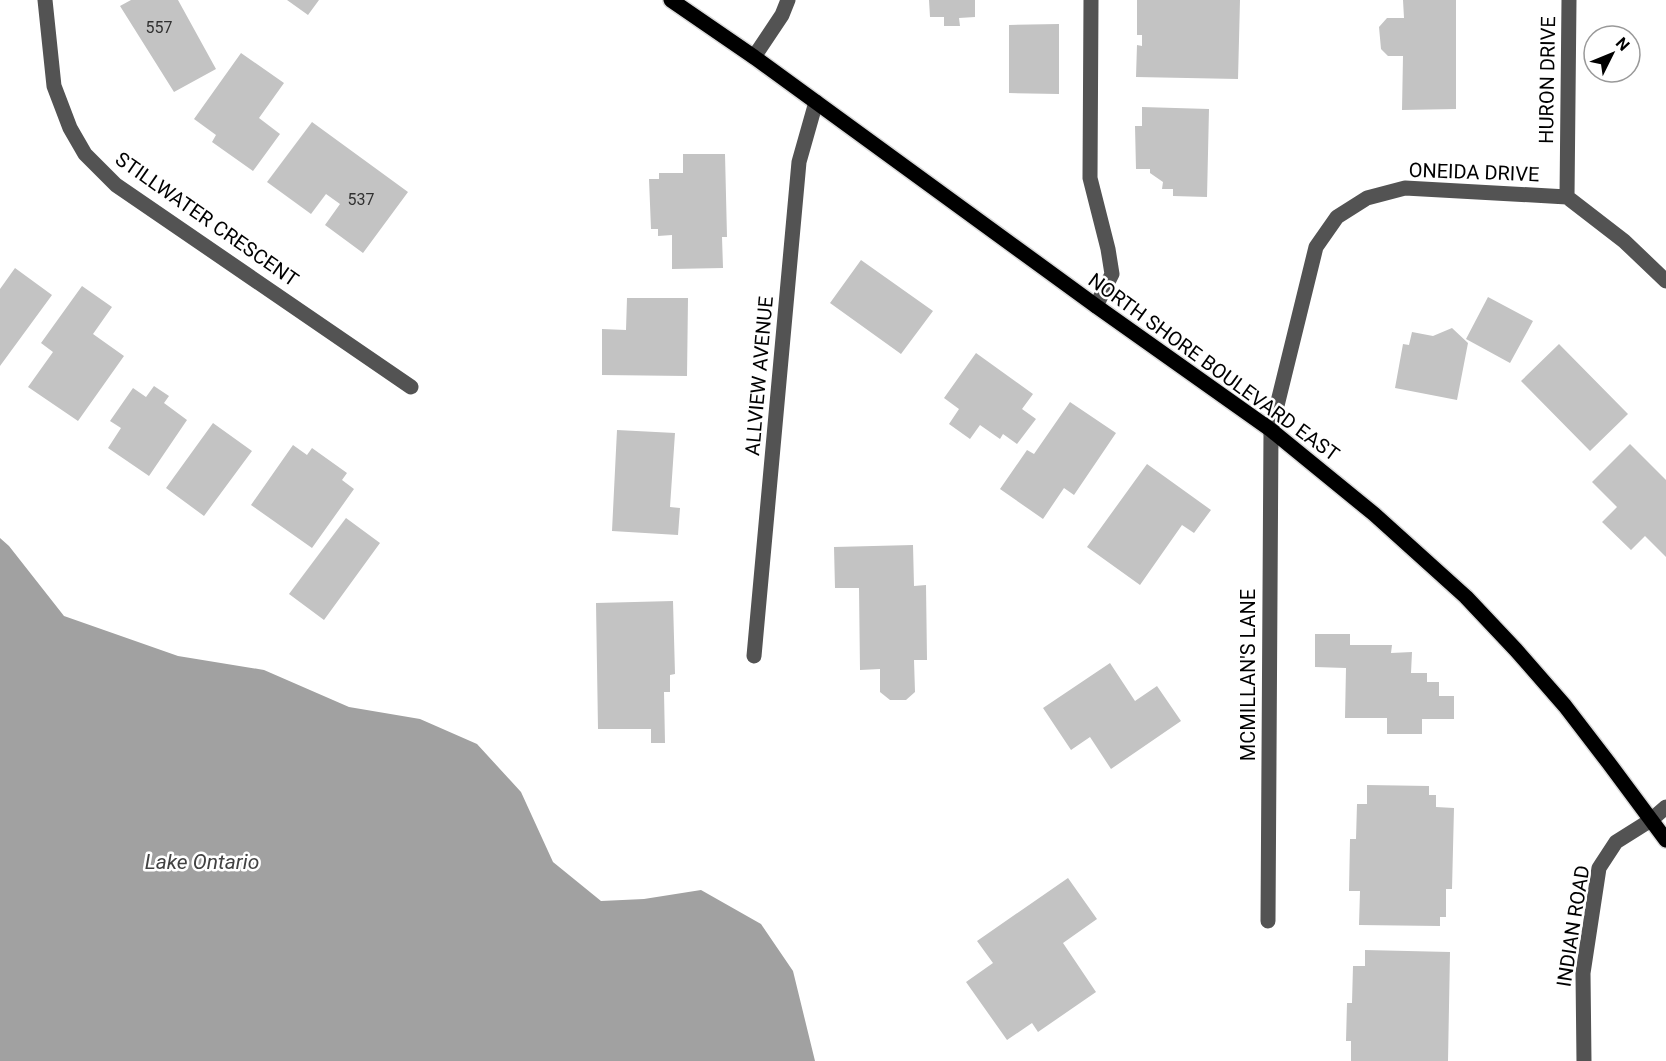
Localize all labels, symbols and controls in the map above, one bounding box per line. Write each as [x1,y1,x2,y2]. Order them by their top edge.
street label: HURON DRIVE [1534,16,1560,144]
house number: 557 [146,18,172,37]
north arrow [1582,24,1642,84]
text: N [1612,34,1633,55]
street label: STILLWATER CRESCENT [111,147,303,291]
street label: ONEIDA DRIVE [1408,158,1540,186]
house number: 537 [348,190,374,209]
street label: NORTH SHORE BOULEVARD EAST [1084,268,1344,466]
street label: ALLVIEW AVENUE [740,295,778,457]
street label: MCMILLAN'S LANE [1236,589,1260,761]
water label: Lake Ontario [145,850,259,874]
street label: INDIAN ROAD [1552,863,1594,989]

